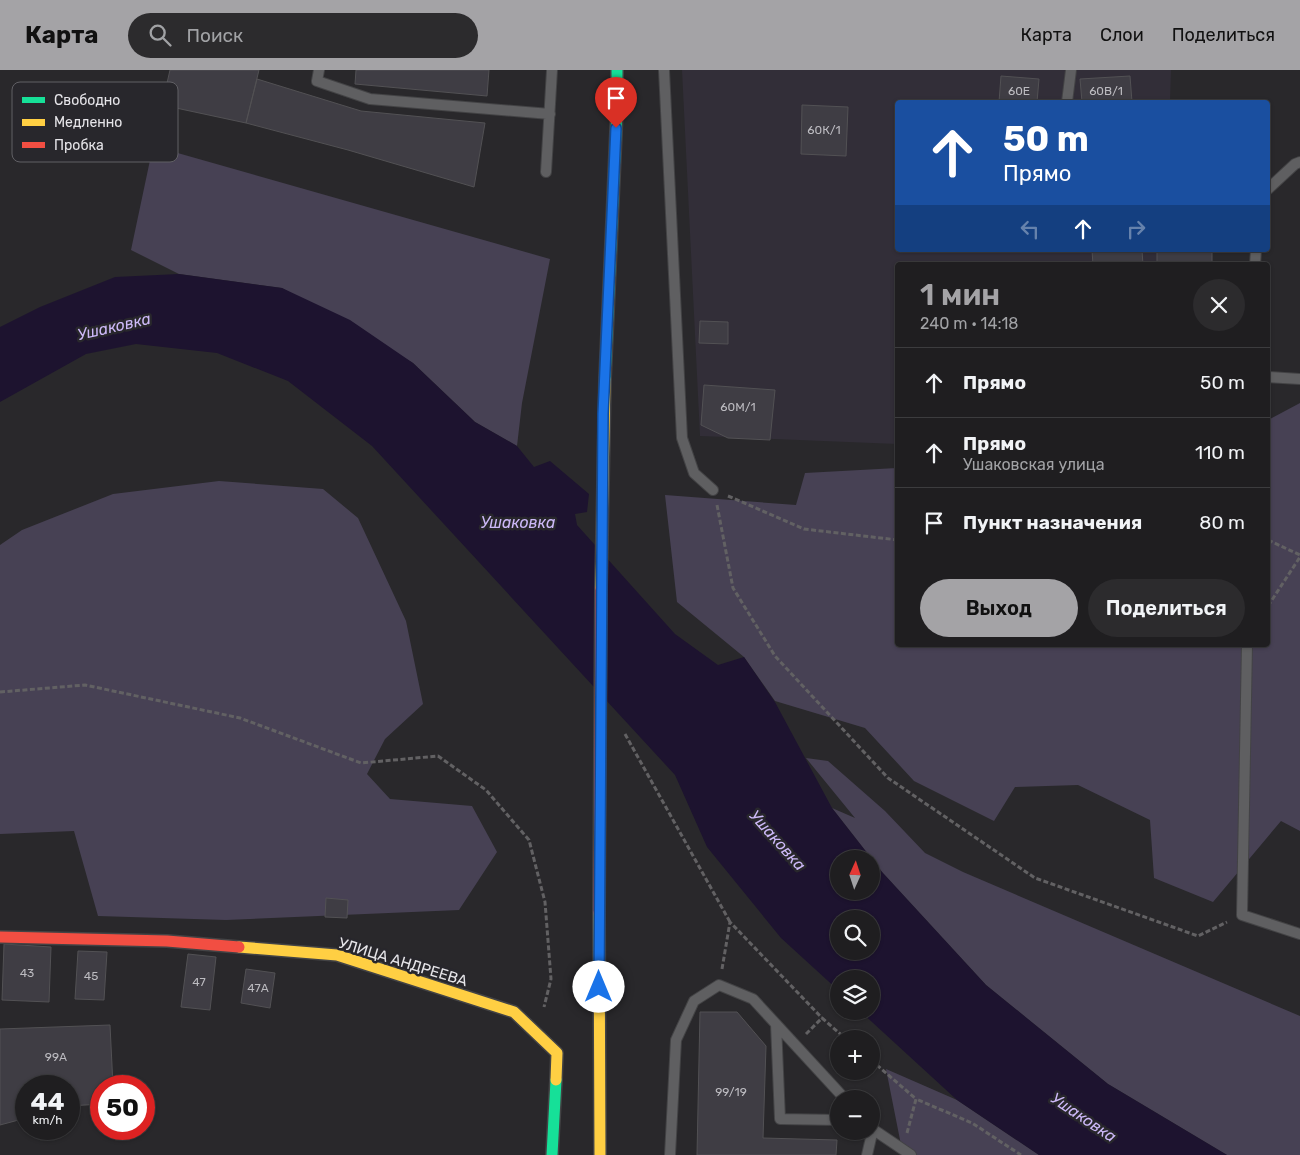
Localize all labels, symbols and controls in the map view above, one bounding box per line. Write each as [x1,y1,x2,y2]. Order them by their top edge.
search box [128,13,478,58]
text: Карта [25,21,98,49]
icon: search [146,21,174,49]
text: Поиск [186,24,243,47]
text: Карта [1021,24,1072,46]
text: Слои [1100,24,1144,46]
text: Поделиться [1172,24,1275,46]
pin [595,77,637,128]
legend [12,82,178,162]
icon: arrive [602,84,630,112]
house number: 60Е [1008,84,1030,98]
house number: 60В/1 [1089,84,1123,98]
text: Свободно [54,92,120,109]
text: Медленно [54,114,122,131]
text: 50 m [1003,118,1089,160]
icon: ahead [920,120,985,185]
house number: 60К/1 [807,123,841,137]
text: Пробка [54,137,104,154]
text: Прямо [1003,160,1071,187]
icon: left [1016,215,1044,243]
icon: ahead [1069,215,1097,243]
icon: right [1122,215,1150,243]
text: 1 мин [920,277,1000,313]
button: close [1193,279,1245,331]
water label: Ушаковка [76,309,153,344]
text: 240 m · 14:18 [920,314,1019,333]
icon: ahead [920,369,948,397]
text: Прямо [963,371,1026,394]
text: 50 m [1200,371,1245,394]
house number: 60М/1 [720,400,756,414]
text: Прямо [963,432,1026,455]
icon: ahead [920,439,948,467]
text: 110 m [1195,441,1245,464]
text: Ушаковская улица [963,455,1104,474]
icon: arrive [920,509,948,537]
text: Пункт назначения [963,511,1142,534]
text: 80 m [1199,511,1245,534]
water label: Ушаковка [481,513,555,532]
button: Выход [920,579,1078,637]
button: Поделиться [1088,579,1245,637]
water label: Ушаковка [746,806,810,874]
north arrow [830,850,880,900]
map controls [830,850,880,1140]
button: search [830,910,880,960]
street label: УЛИЦА АНДРЕЕВА [336,934,470,990]
position arrow [572,960,624,1012]
house number: 43 [20,966,34,980]
house number: 45 [84,969,98,983]
button: layers [830,970,880,1020]
house number: 47 [192,975,206,989]
house number: 47А [247,981,269,995]
button: + [830,1030,880,1080]
house number: 99А [45,1050,67,1064]
speed limit sign: 50 [90,1075,155,1140]
house number: 99/19 [715,1085,747,1099]
text: 44 [30,1087,65,1116]
water label: Ушаковка [1047,1089,1120,1146]
button: − [830,1090,880,1140]
text: km/h [33,1113,62,1127]

